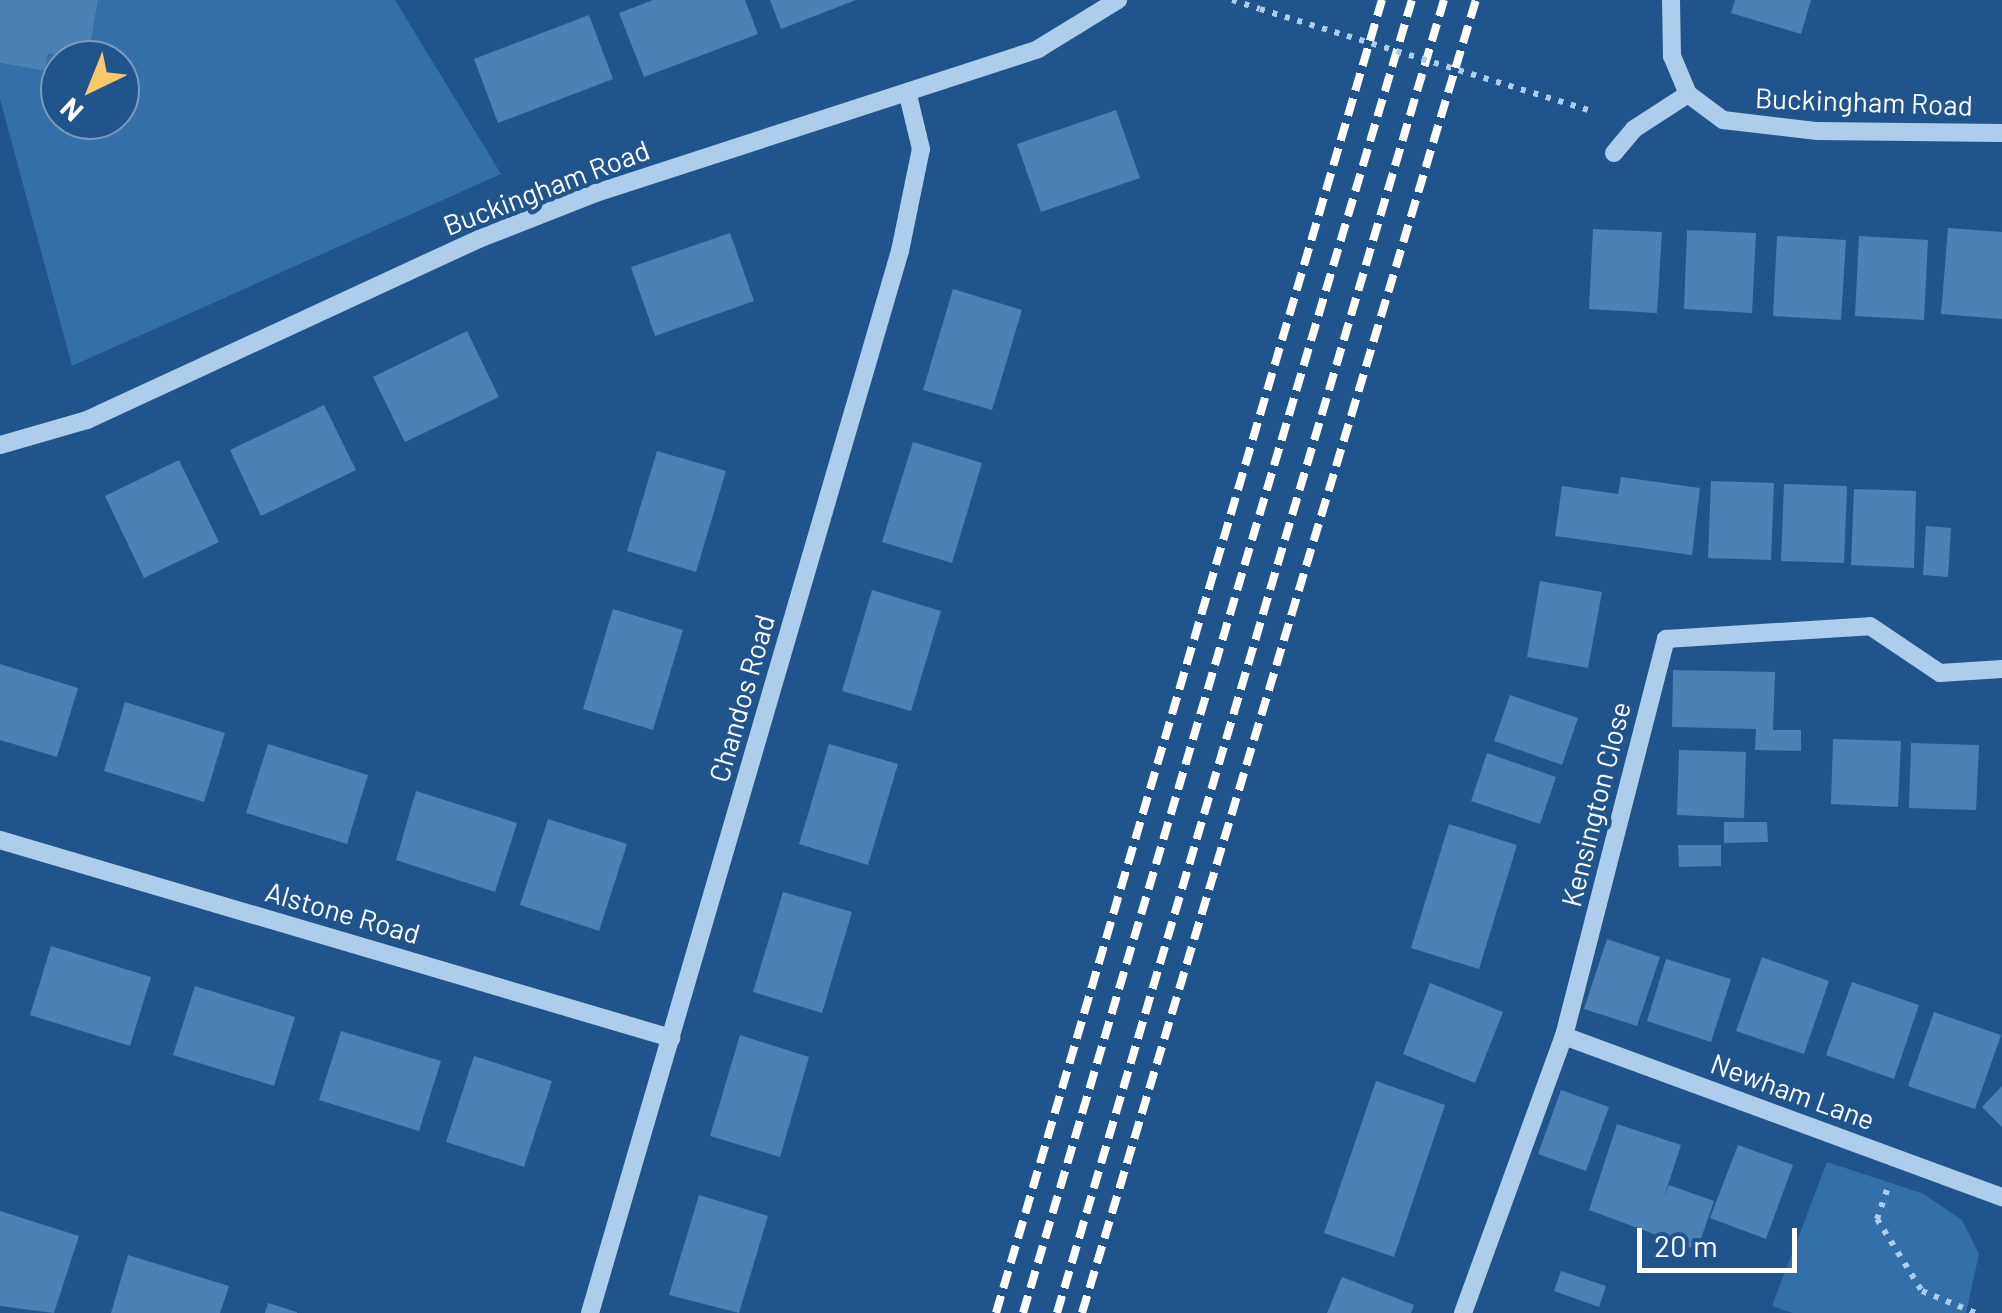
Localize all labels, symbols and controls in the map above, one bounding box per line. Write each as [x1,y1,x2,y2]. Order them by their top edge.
north arrow [40,40,140,140]
street label: Buckingham Road [1754,80,1974,122]
text: N [52,92,89,129]
street label: Buckingham Road [438,132,654,242]
street label: Chandos Road [701,610,781,786]
street label: Kensington Close [1553,698,1637,910]
street label: Alstone Road [262,874,424,950]
street label: Newham Lane [1707,1046,1879,1136]
scale bar [1642,1208,1802,1270]
text: 20 m [1654,1227,1718,1263]

